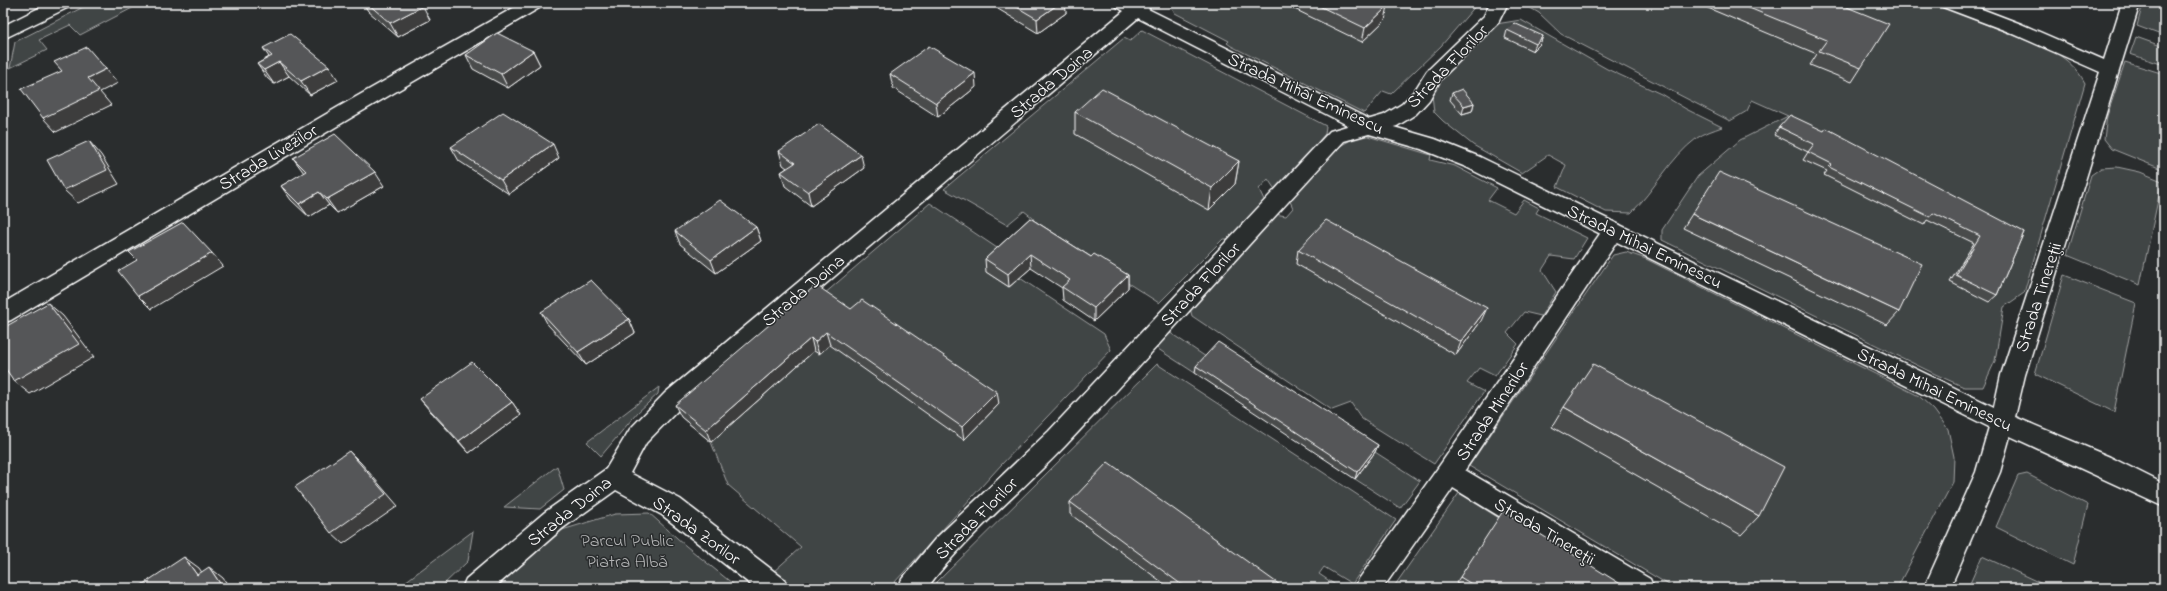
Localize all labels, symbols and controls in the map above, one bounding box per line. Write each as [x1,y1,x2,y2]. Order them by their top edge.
street label: Strada Florilor [1402,19,1496,115]
street label: Strada Doina [1005,41,1100,126]
street label: Strada Mihai Eminescu [1223,47,1388,142]
street label: Strada Livezilor [215,119,324,199]
street label: Strada Mihai Eminescu [1562,199,1726,297]
street label: Strada Florilor [1155,237,1248,334]
street label: Strada Tinereţii [2010,239,2070,356]
street label: Strada Doina [757,249,852,334]
street label: Strada Mihai Eminescu [1852,342,2016,440]
street label: Strada Minerilor [1451,357,1537,467]
street label: Strada Doina [522,471,618,554]
street label: Strada Florilor [930,472,1025,567]
street label: Strada Zorilor [646,491,746,573]
street label: Strada Tinereţii [1488,492,1599,573]
park label: Parcul Public Piatra Albă [580,529,674,576]

